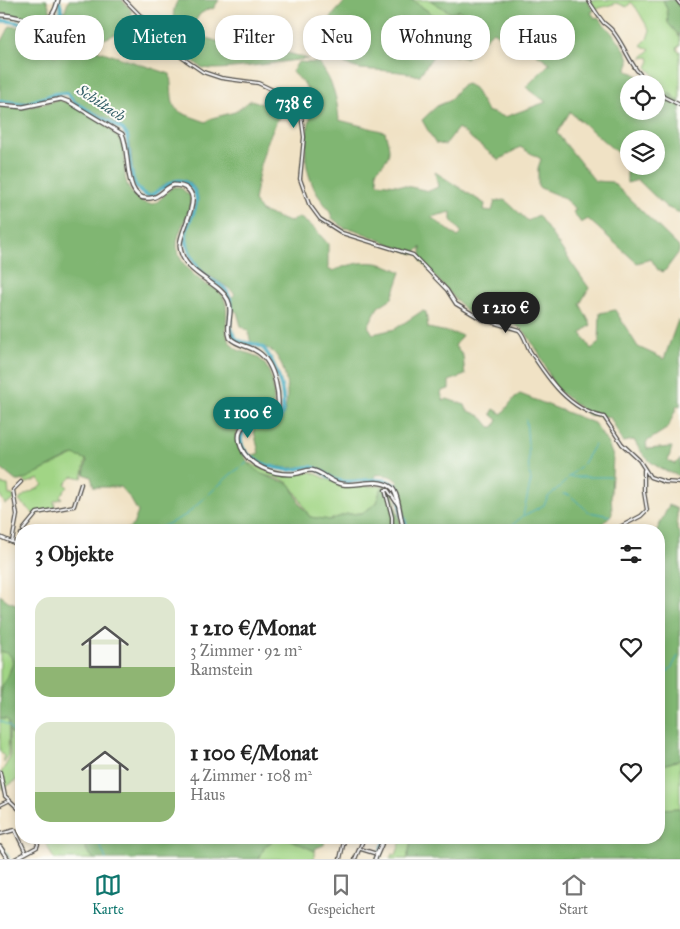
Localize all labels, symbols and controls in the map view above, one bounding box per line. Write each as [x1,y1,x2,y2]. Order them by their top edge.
chip: Kaufen [15,15,104,60]
chip: Mieten [114,15,205,60]
chip: Filter [215,15,293,60]
chip: Neu [303,15,371,60]
chip: Wohnung [381,15,490,60]
chip: Haus [500,15,575,60]
map controls [620,75,665,175]
button: locate [620,75,665,120]
water label: Schiltach [73,80,129,126]
pin: 738 € [259,86,329,129]
text: 738 € [276,93,312,112]
button: layers [620,130,665,175]
pin: 1 210 € [460,292,552,334]
text: 1 210 € [483,298,529,317]
pin: 1 100 € [202,396,294,439]
text: 1 100 € [224,403,272,422]
icon: filters [617,540,645,568]
text: 3 Objekte [35,541,114,567]
text: 1 210 €/Monat [190,615,316,641]
icon: home [75,617,135,677]
icon: heart [617,633,645,661]
text: 3 Zimmer · 92 m² [190,641,302,660]
text: Ramstein [190,660,253,679]
text: 1 100 €/Monat [190,740,318,766]
icon: home [75,742,135,802]
icon: heart [617,758,645,786]
text: 4 Zimmer · 108 m² [190,766,312,785]
text: Haus [190,785,225,804]
tab: Karte [92,871,124,918]
tab: Gespeichert [308,871,375,918]
tab: Start [559,871,588,918]

